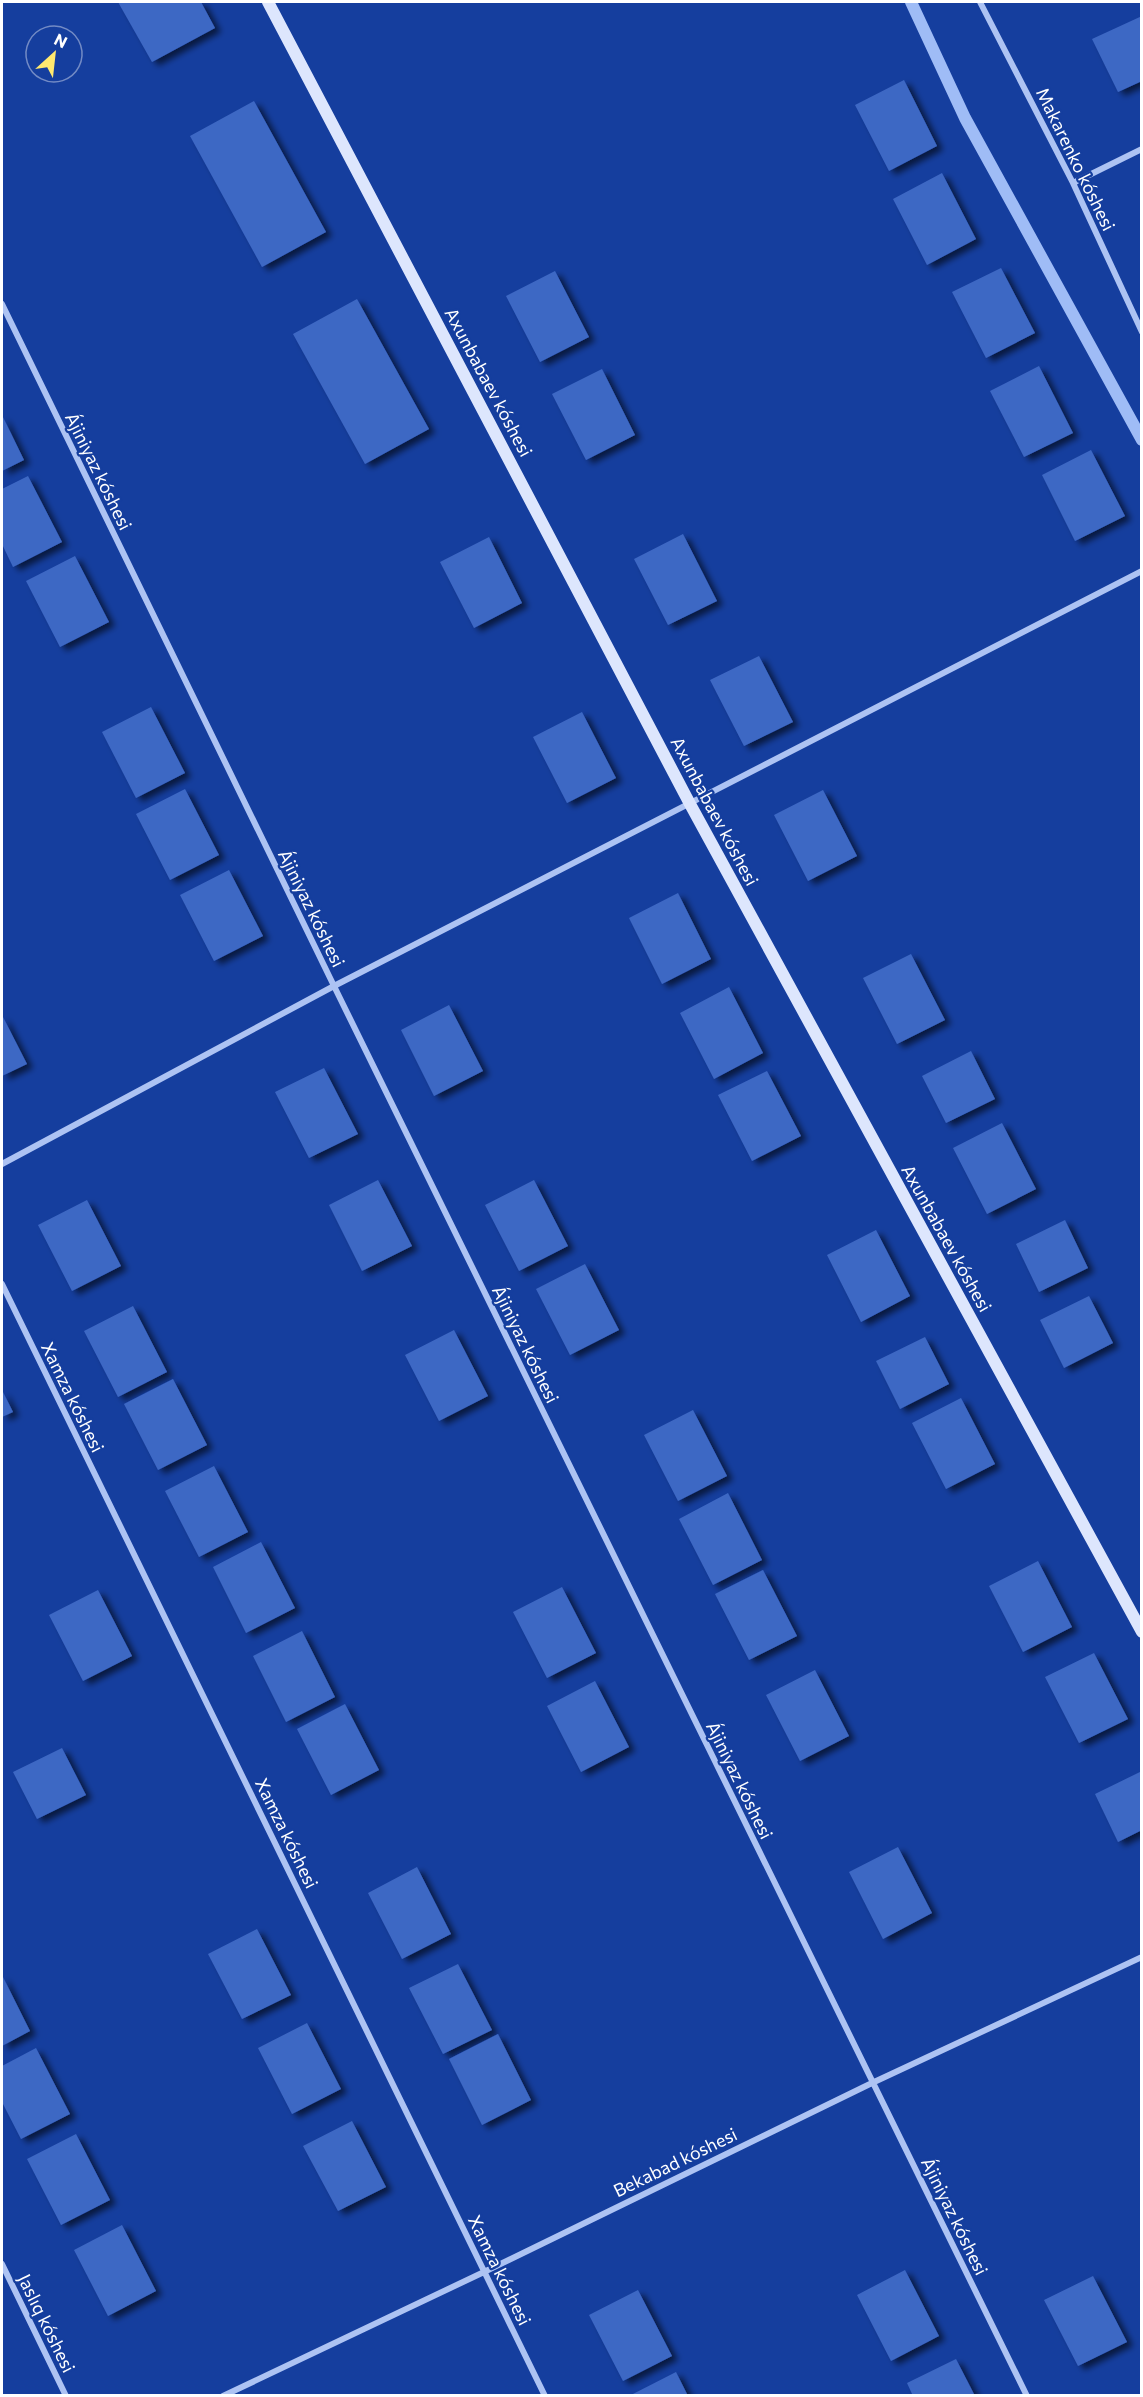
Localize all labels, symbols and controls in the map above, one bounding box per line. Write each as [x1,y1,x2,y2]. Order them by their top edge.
north arrow [24,24,84,84]
text: N [51,29,71,51]
street label: Makarenko kóshesi [1032,84,1120,234]
street label: Axunbabaev kóshesi [441,304,537,460]
street label: Ájiniyaz kóshesi [61,409,137,533]
street label: Axunbabaev kóshesi [667,733,763,889]
street label: Ájiniyaz kóshesi [274,846,350,970]
street label: Axunbabaev kóshesi [897,1160,997,1316]
street label: Ájiniyaz kóshesi [488,1282,564,1406]
street label: Xamza kóshesi [37,1338,109,1456]
street label: Ájiniyaz kóshesi [702,1718,778,1842]
street label: Xamza kóshesi [251,1774,323,1892]
street label: Bekabad kóshesi [610,2123,740,2201]
street label: Ájiniyaz kóshesi [917,2154,993,2278]
street label: Xamza kóshesi [464,2211,536,2329]
street label: Jaslıq kóshesi [14,2270,80,2376]

